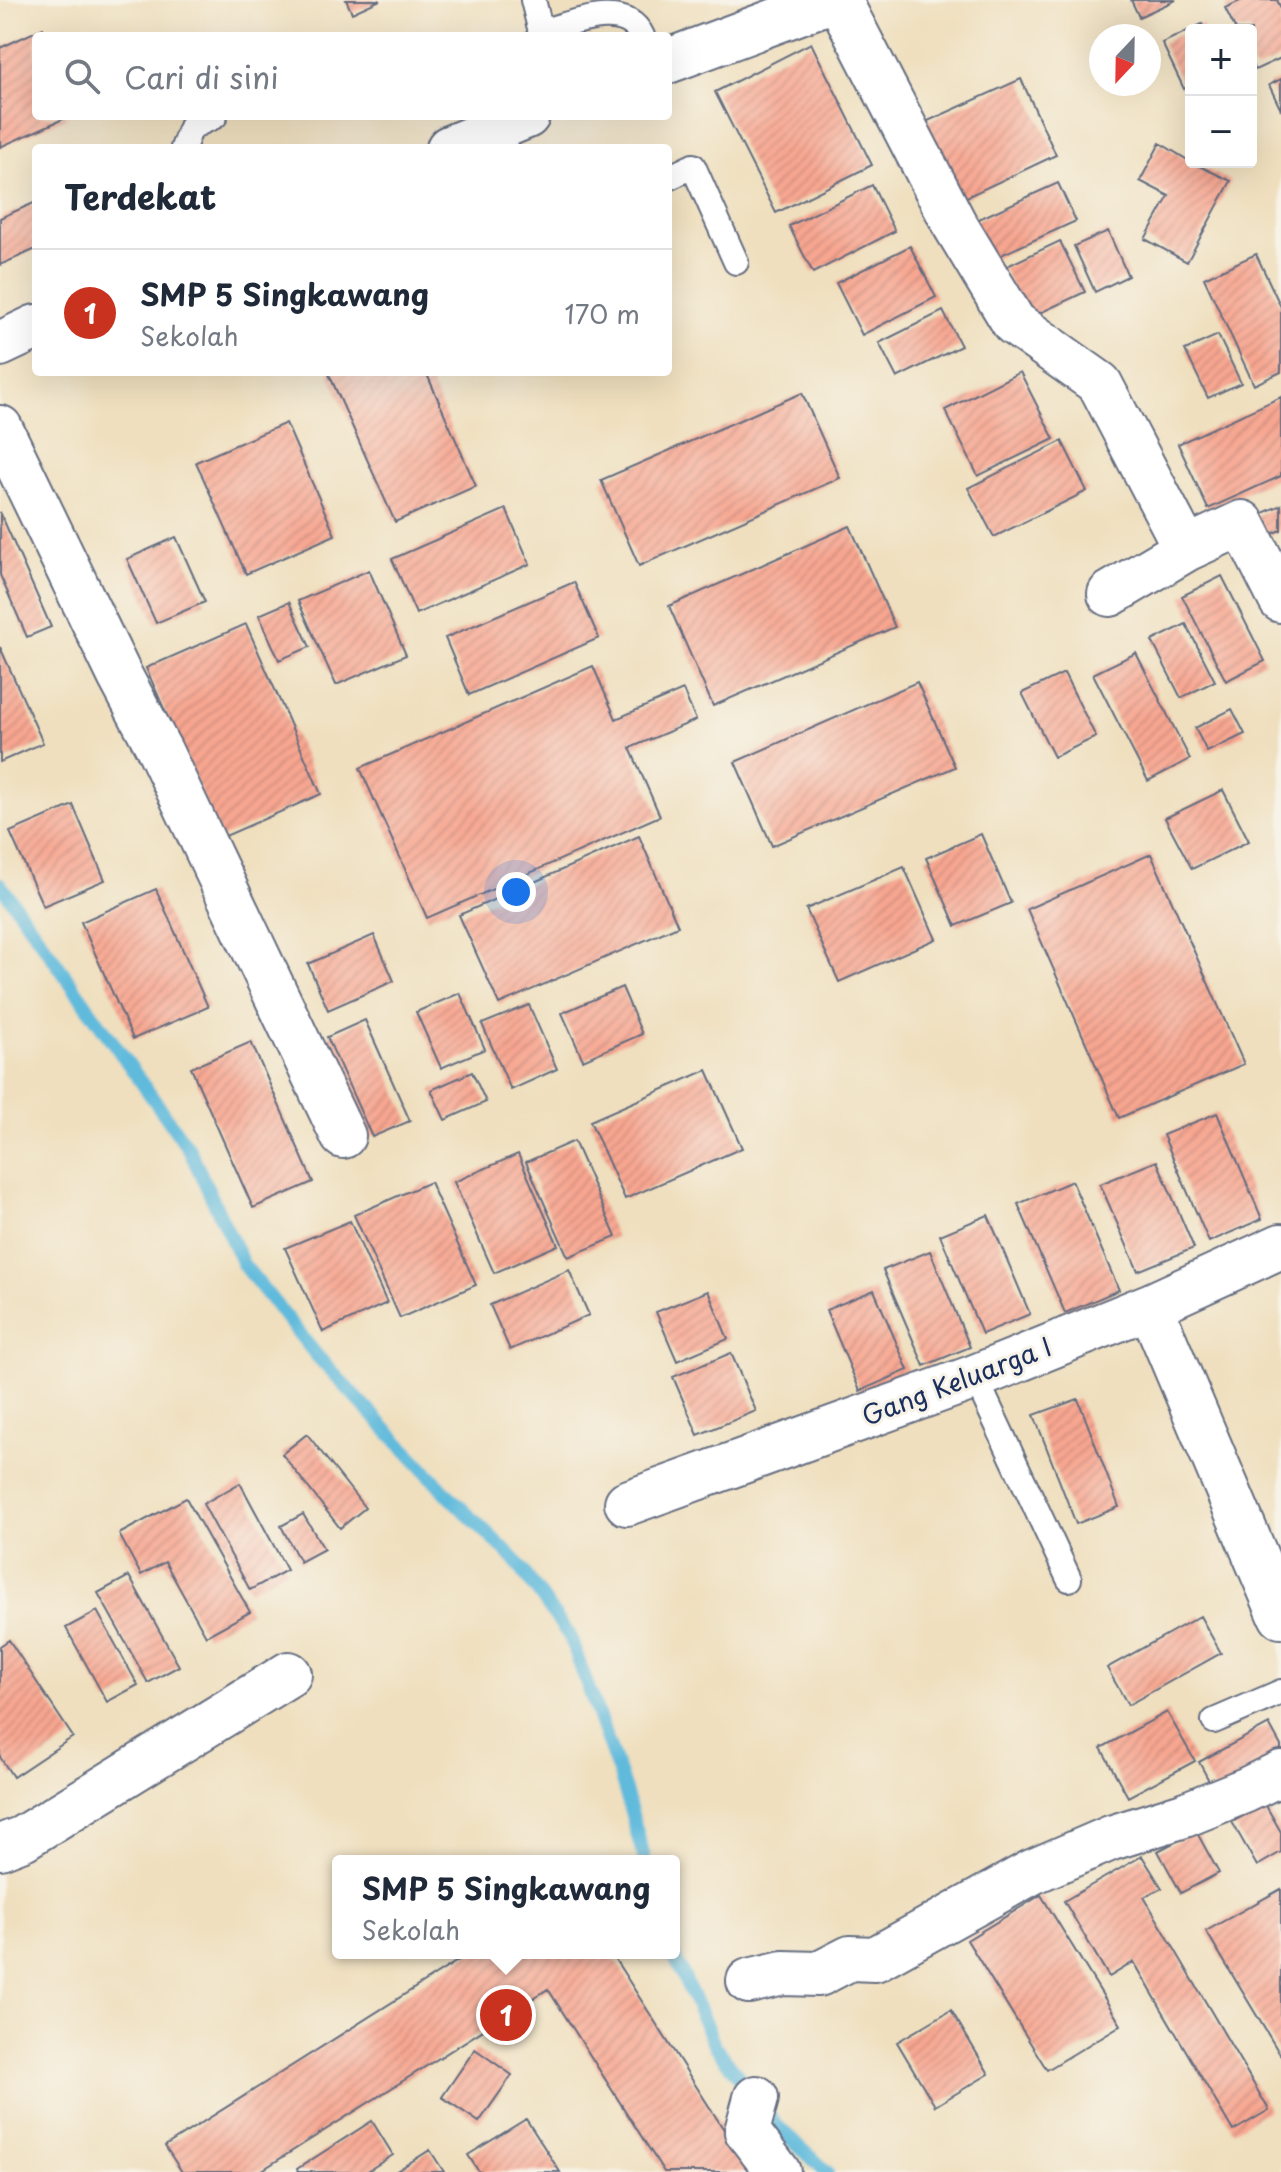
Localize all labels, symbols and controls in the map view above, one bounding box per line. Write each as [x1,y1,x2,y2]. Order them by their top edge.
north arrow [1089,24,1161,96]
map controls [1185,24,1257,168]
button: + [1185,24,1257,96]
search box [32,32,672,120]
icon: search [60,54,104,98]
text: Cari di sini [124,54,279,99]
button: − [1185,96,1257,168]
text: Terdekat [64,170,216,222]
text: SMP 5 Singkawang [140,271,429,316]
text: 1 [84,294,96,333]
text: 170 m [565,294,640,333]
text: Sekolah [140,316,239,355]
your location [496,872,536,912]
street label: Gang Keluarga I [856,1326,1057,1435]
popup [332,1855,680,1959]
text: SMP 5 Singkawang [362,1865,651,1910]
text: Sekolah [362,1910,460,1949]
pin: 1 [480,1985,532,2045]

